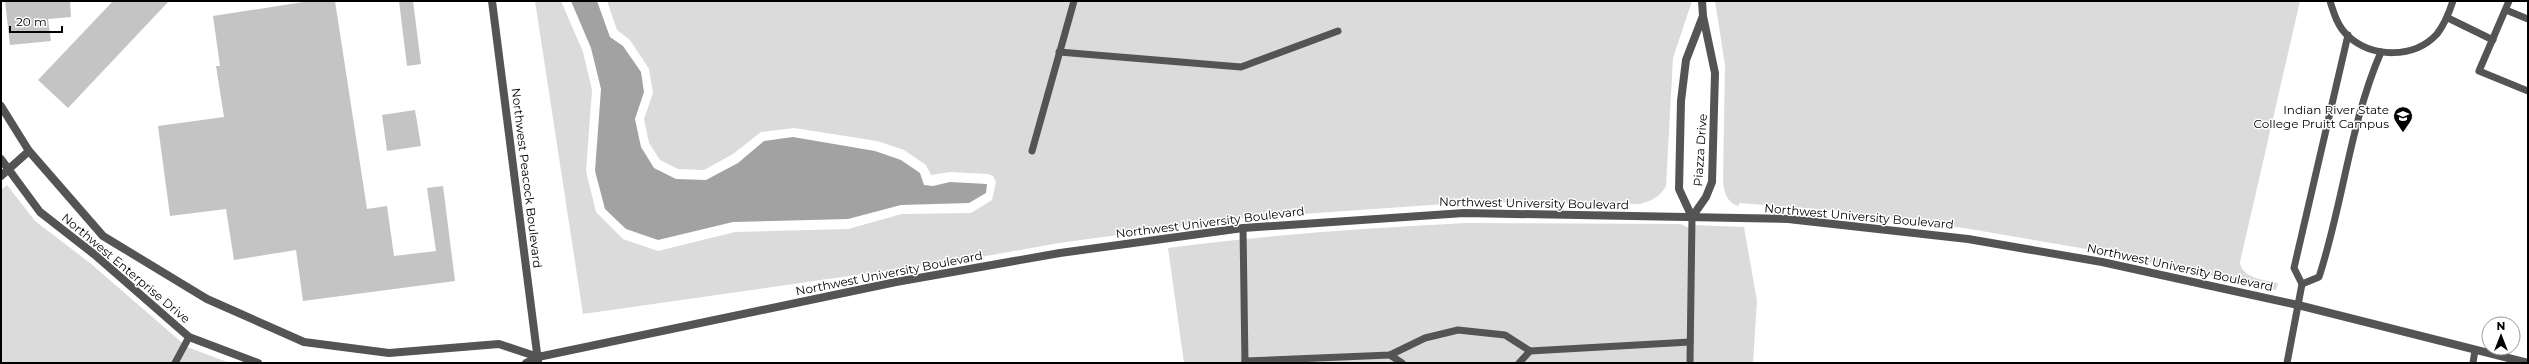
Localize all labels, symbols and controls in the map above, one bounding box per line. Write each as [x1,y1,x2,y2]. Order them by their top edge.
scale bar [10,8,62,34]
text: 20 m [16,14,47,29]
street label: Northwest Peacock Boulevard [508,87,546,269]
place label: Indian River State College Pruitt Campus [2254,102,2389,131]
school or university icon: Indian River State College Pruitt Campus [2392,105,2414,133]
street label: Piazza Drive [1690,113,1710,187]
street label: Northwest University Boulevard [1439,194,1629,212]
street label: Northwest University Boulevard [1764,200,1954,232]
street label: Northwest University Boulevard [1115,203,1305,241]
street label: Northwest Enterprise Drive [59,210,193,326]
street label: Northwest University Boulevard [2085,240,2275,294]
street label: Northwest University Boulevard [794,248,984,298]
north arrow [2481,316,2521,356]
text: N [2497,319,2505,333]

